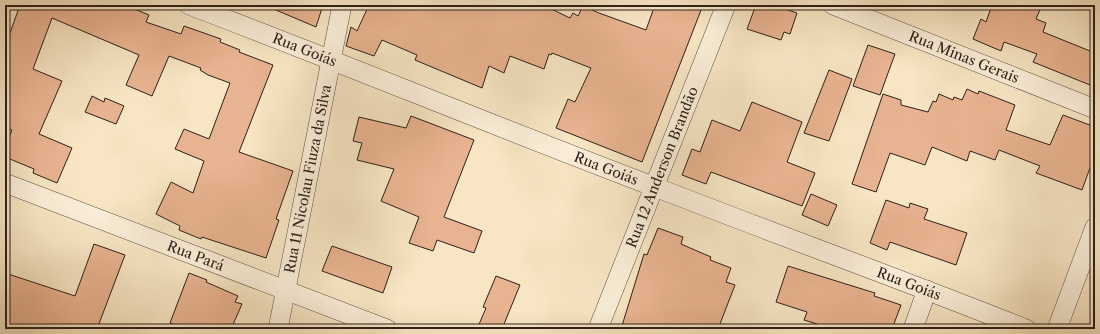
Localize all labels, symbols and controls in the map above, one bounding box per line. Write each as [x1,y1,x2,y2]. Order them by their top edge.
street label: Rua Minas Gerais [906,27,1022,87]
street label: Rua Goiás [270,29,339,70]
street label: Rua 11 Nicolau Fiuza da Silva [280,82,335,275]
street label: Rua 12 Anderson Brandão [622,84,702,250]
street label: Rua Goiás [571,148,641,189]
street label: Rua Pará [165,237,227,275]
street label: Rua Goiás [874,263,944,304]

